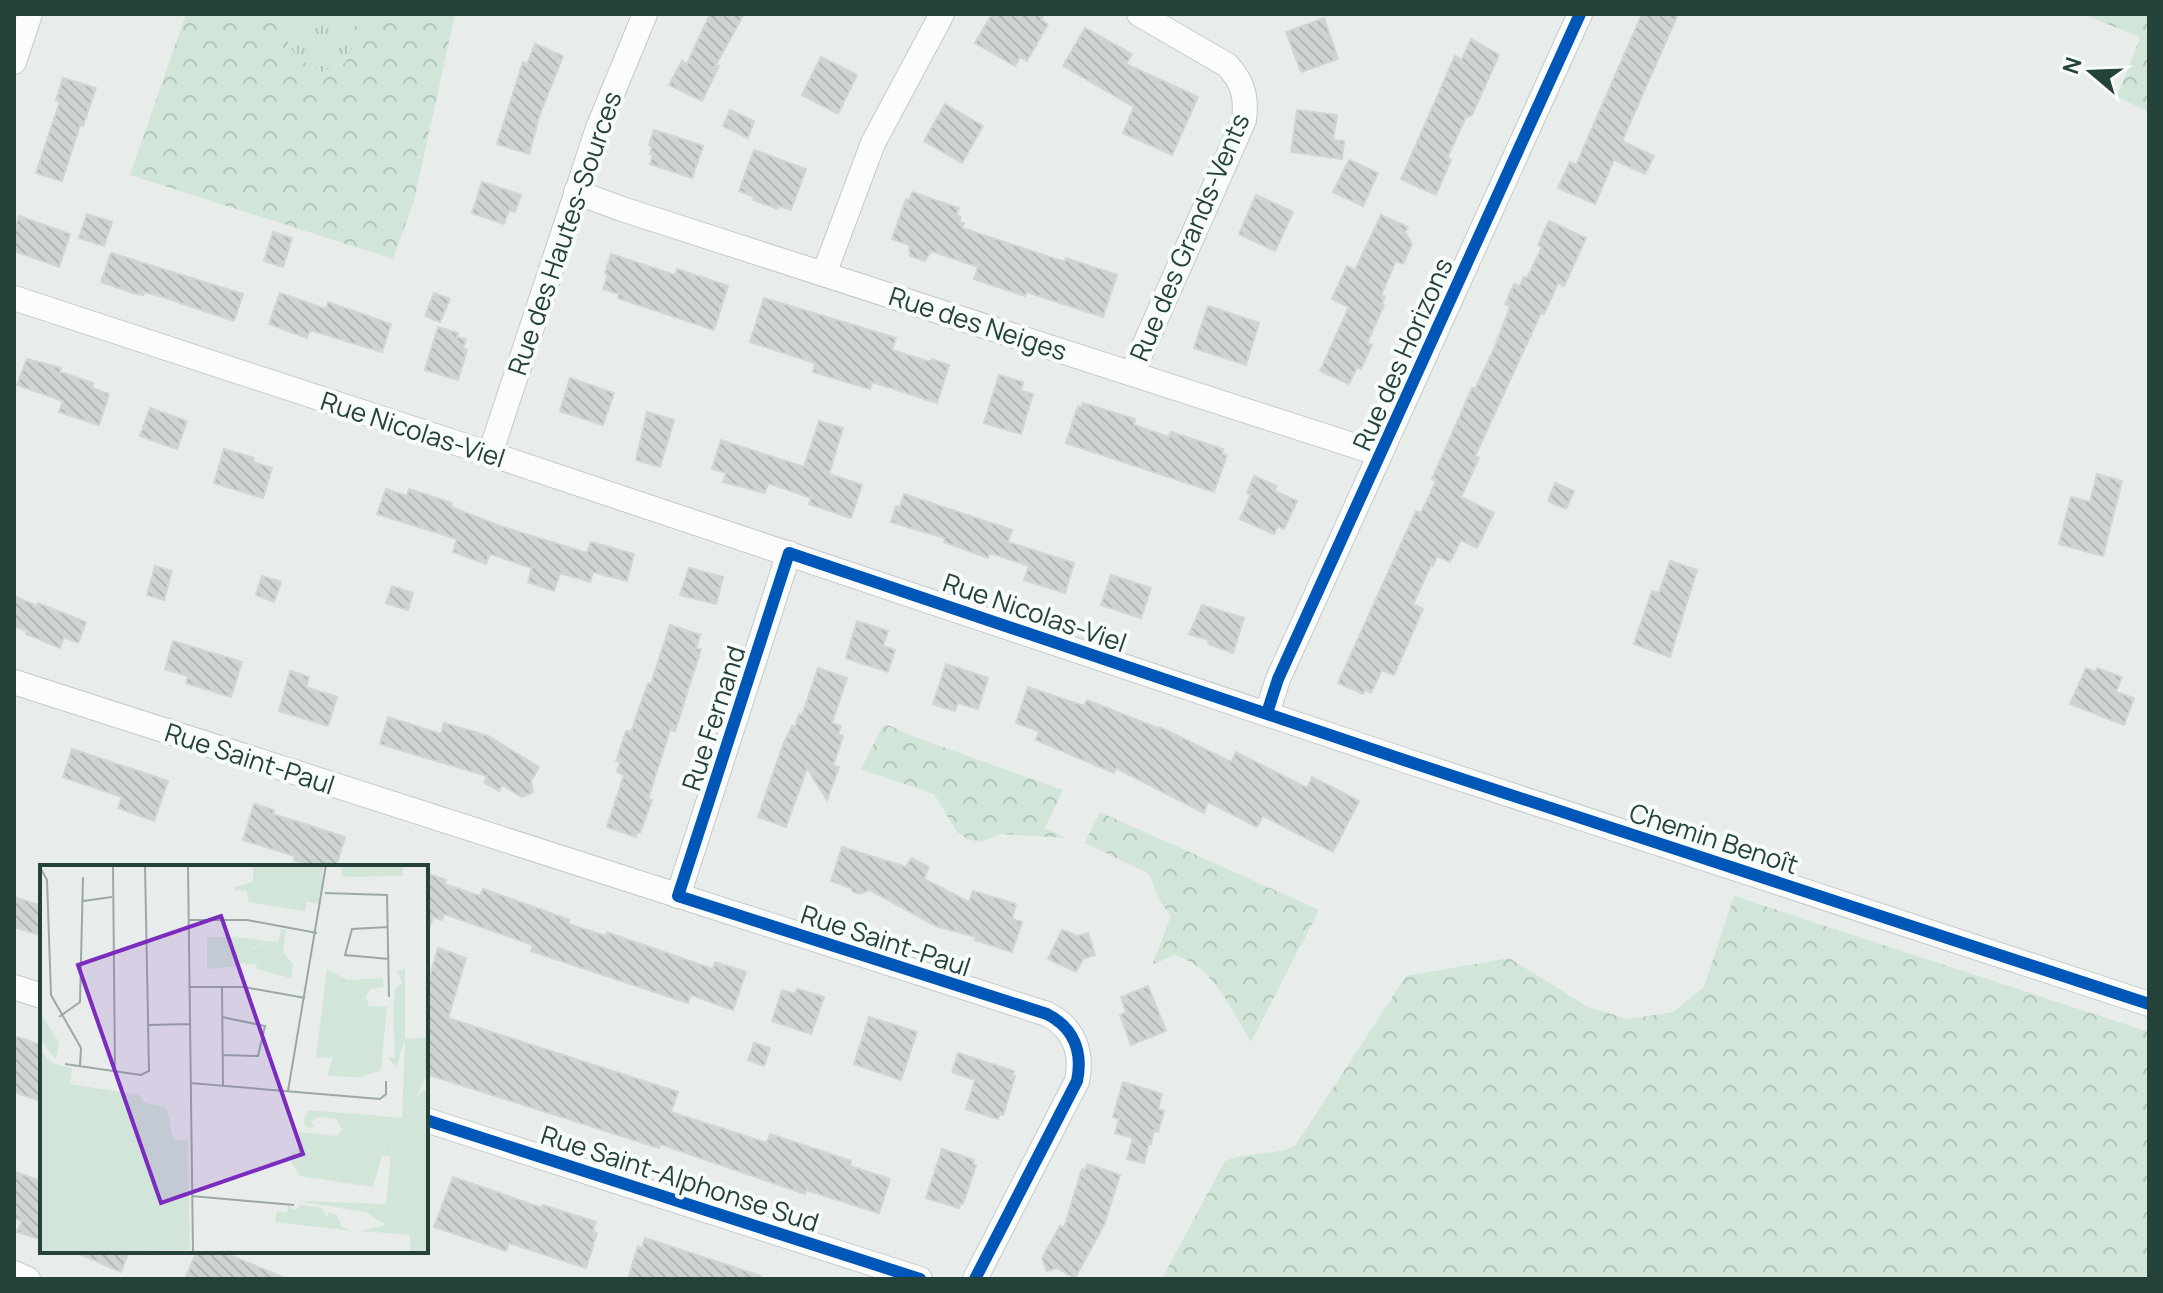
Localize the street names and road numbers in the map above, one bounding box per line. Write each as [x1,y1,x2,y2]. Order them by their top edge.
street label: Rue des Hautes-Sources [498,86,630,380]
street label: Rue des Grands-Vents [1120,108,1258,366]
street label: Rue des Horizons [1343,252,1461,456]
street label: Rue des Neiges [884,277,1072,369]
street label: Rue Nicolas-Viel [316,382,510,476]
street label: Rue Nicolas-Viel [938,564,1132,660]
street label: Rue Fernand [673,641,753,795]
street label: Rue Saint-Paul [160,714,340,802]
street label: Chemin Benoît [1625,794,1803,882]
street label: Rue Saint-Paul [796,896,976,984]
street label: Rue Saint-Alphonse Sud [536,1116,824,1240]

